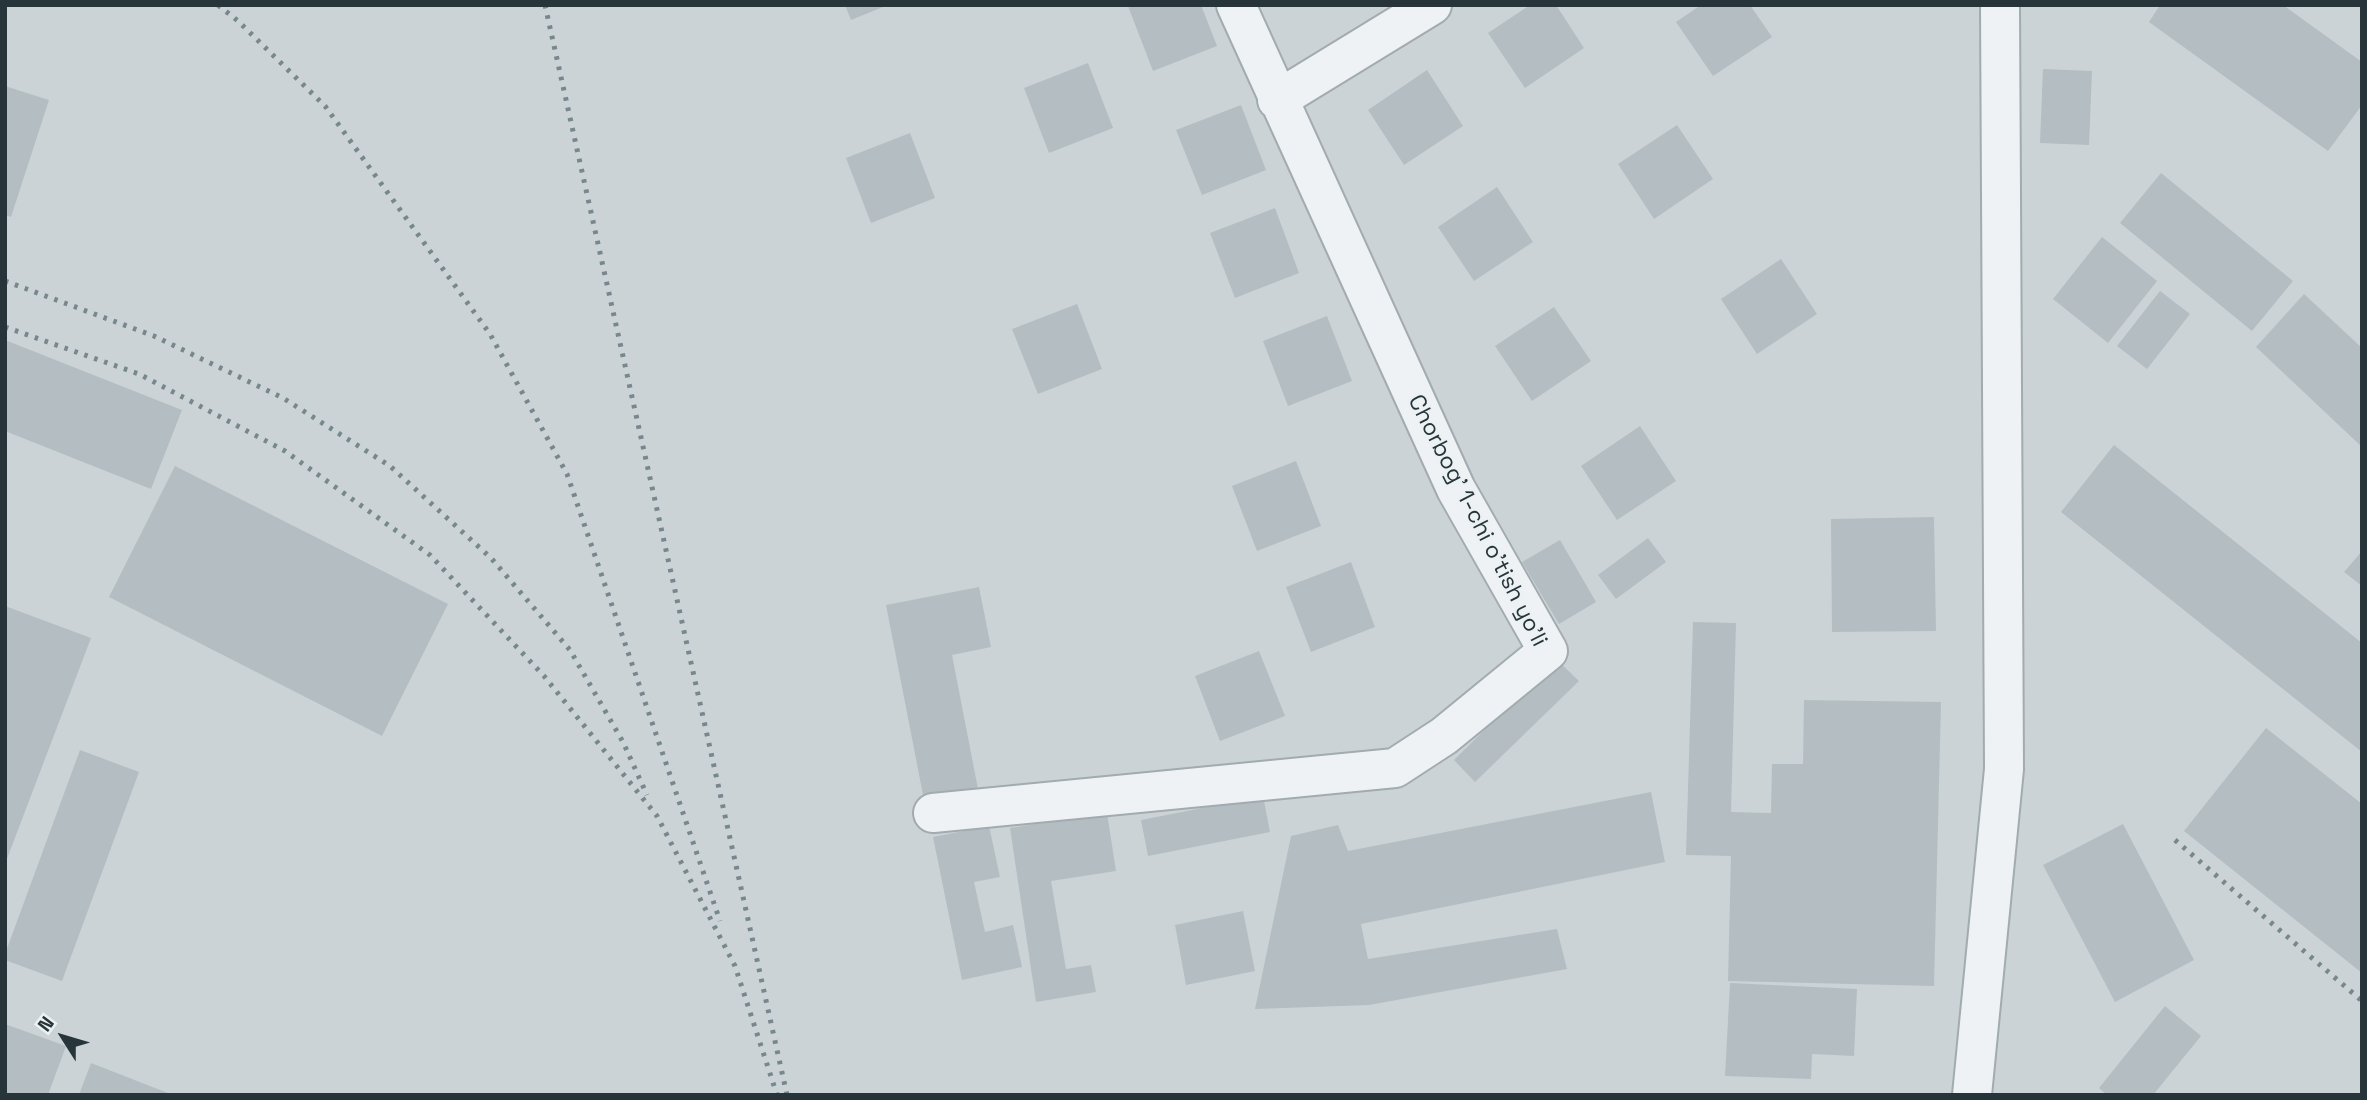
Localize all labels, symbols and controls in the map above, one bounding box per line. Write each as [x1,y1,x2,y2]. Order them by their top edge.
street label: Chorbog' 1-chi o'tish yo'li [1401,390,1553,652]
north arrow [28,1002,98,1072]
text: N [32,1011,60,1037]

